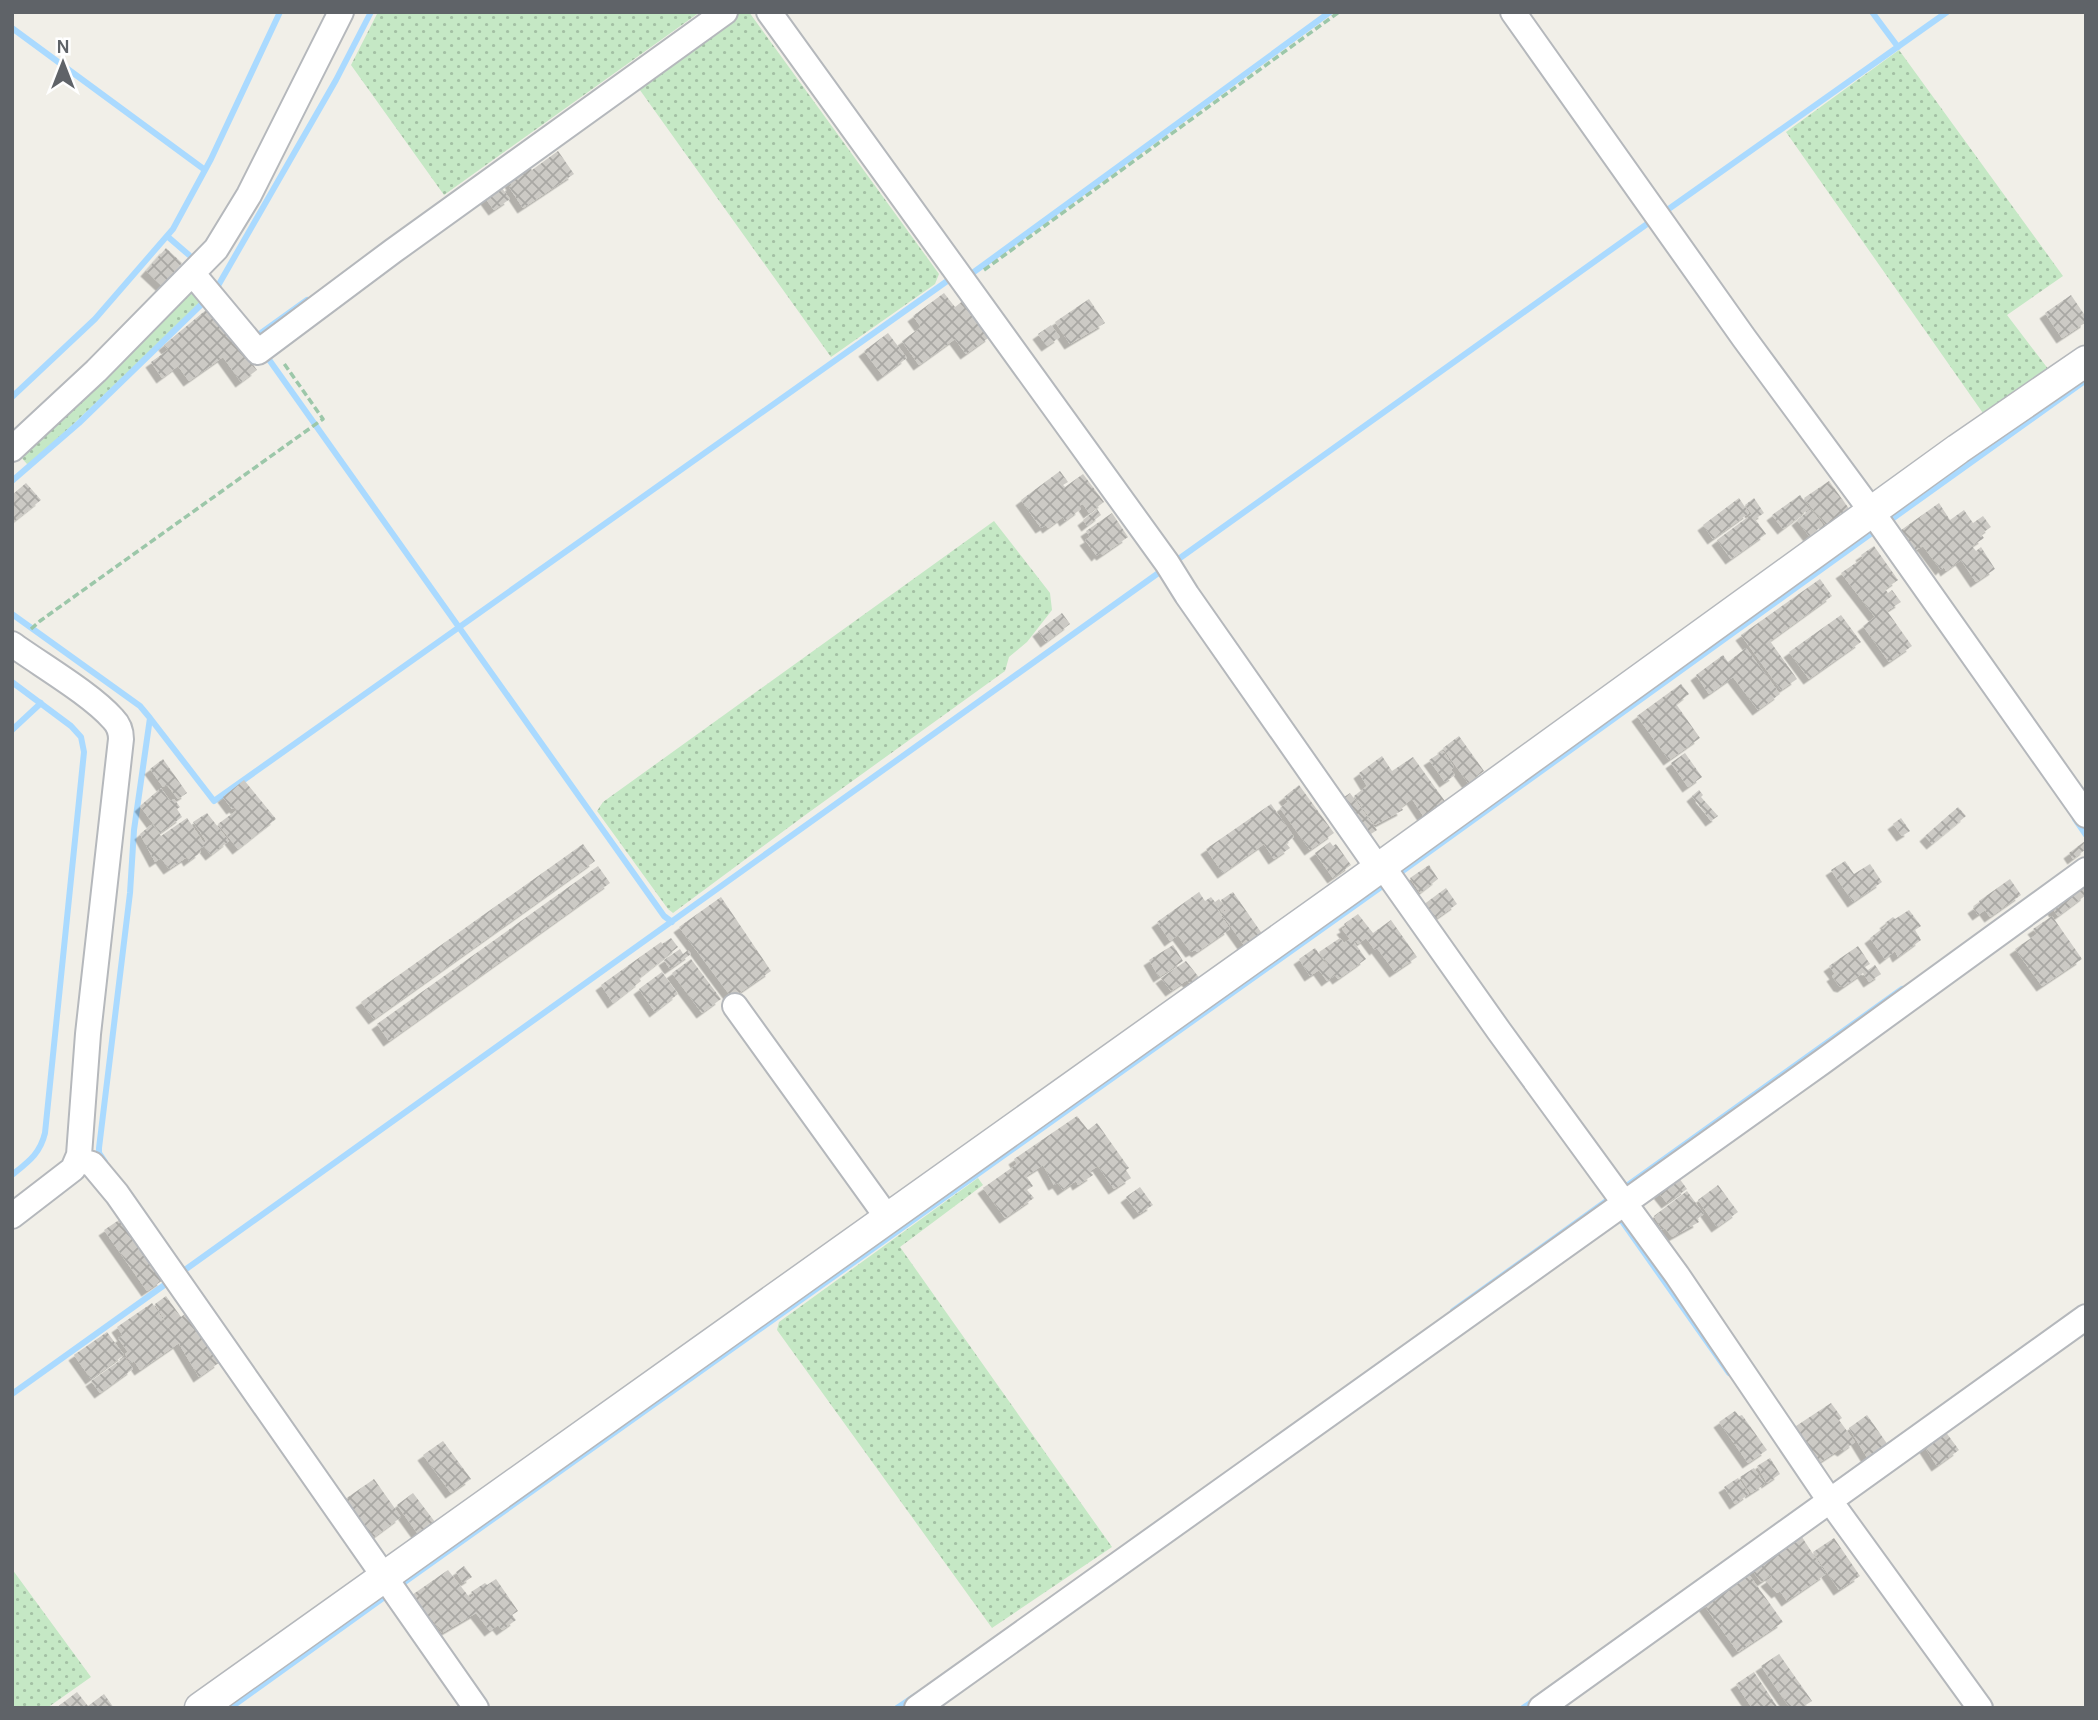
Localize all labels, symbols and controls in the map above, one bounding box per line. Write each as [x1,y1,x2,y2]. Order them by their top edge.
north arrow [28,28,98,98]
text: N [56,36,70,58]

